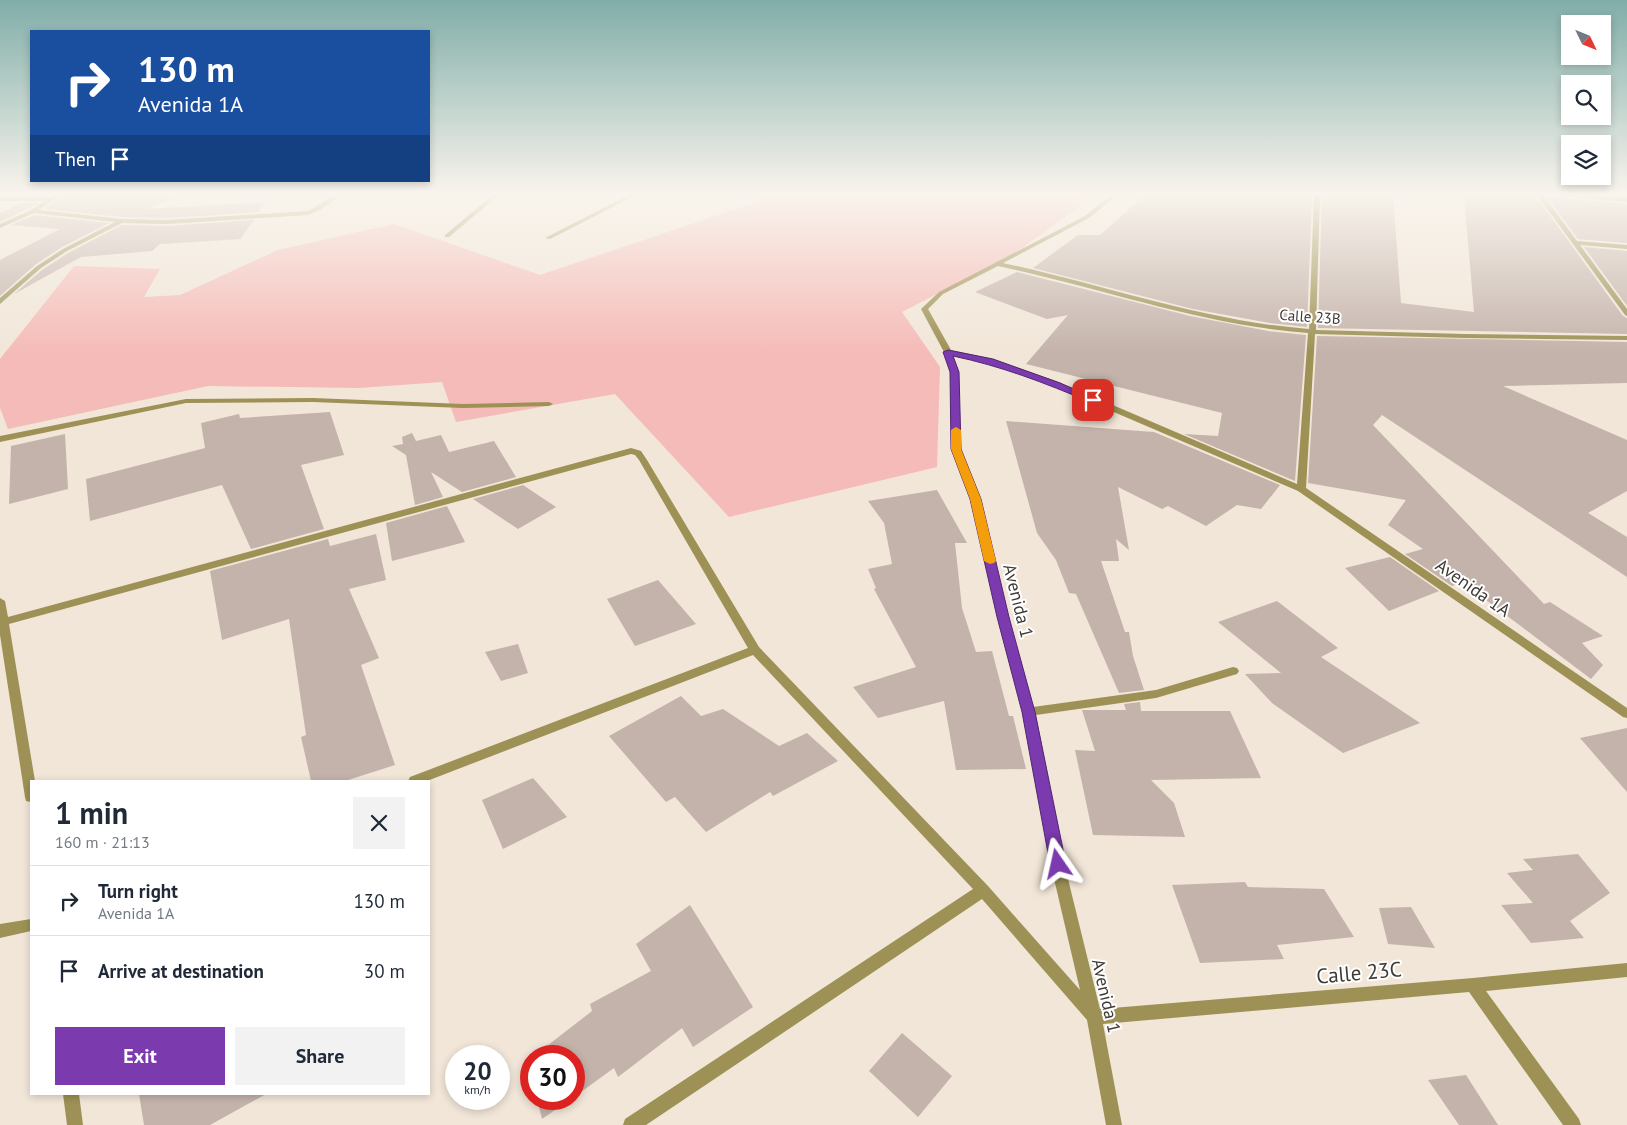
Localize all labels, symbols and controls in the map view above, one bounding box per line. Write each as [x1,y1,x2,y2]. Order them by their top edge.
north arrow [1561,15,1611,65]
map controls [1561,15,1611,185]
text: 130 m [138,46,235,92]
icon: right [55,50,120,115]
button: search [1561,75,1611,125]
text: Avenida 1A [138,90,243,118]
button: layers [1561,135,1611,185]
icon: arrive [106,145,134,173]
text: Then [55,147,96,171]
street label: Calle 23B [1279,305,1341,328]
pin [1072,379,1114,421]
icon: arrive [1079,386,1107,414]
street label: Avenida 1A [1431,554,1515,622]
street label: Avenida 1 [998,562,1039,640]
text: 1 min [55,793,128,832]
button: close [353,797,405,849]
text: 160 m · 21:13 [55,832,150,852]
position arrow [1031,837,1083,889]
text: Turn right [98,879,178,903]
icon: right [55,887,83,915]
text: 130 m [353,889,405,913]
text: Avenida 1A [98,903,174,923]
street label: Calle 23C [1315,955,1403,990]
icon: arrive [55,957,83,985]
street label: Avenida 1 [1087,957,1126,1035]
text: Arrive at destination [98,959,264,983]
text: 30 m [364,959,405,983]
button: Exit [55,1027,225,1085]
button: Share [235,1027,405,1085]
speed limit sign: 30 [520,1045,585,1110]
text: 20 [463,1055,492,1087]
text: km/h [464,1082,491,1097]

